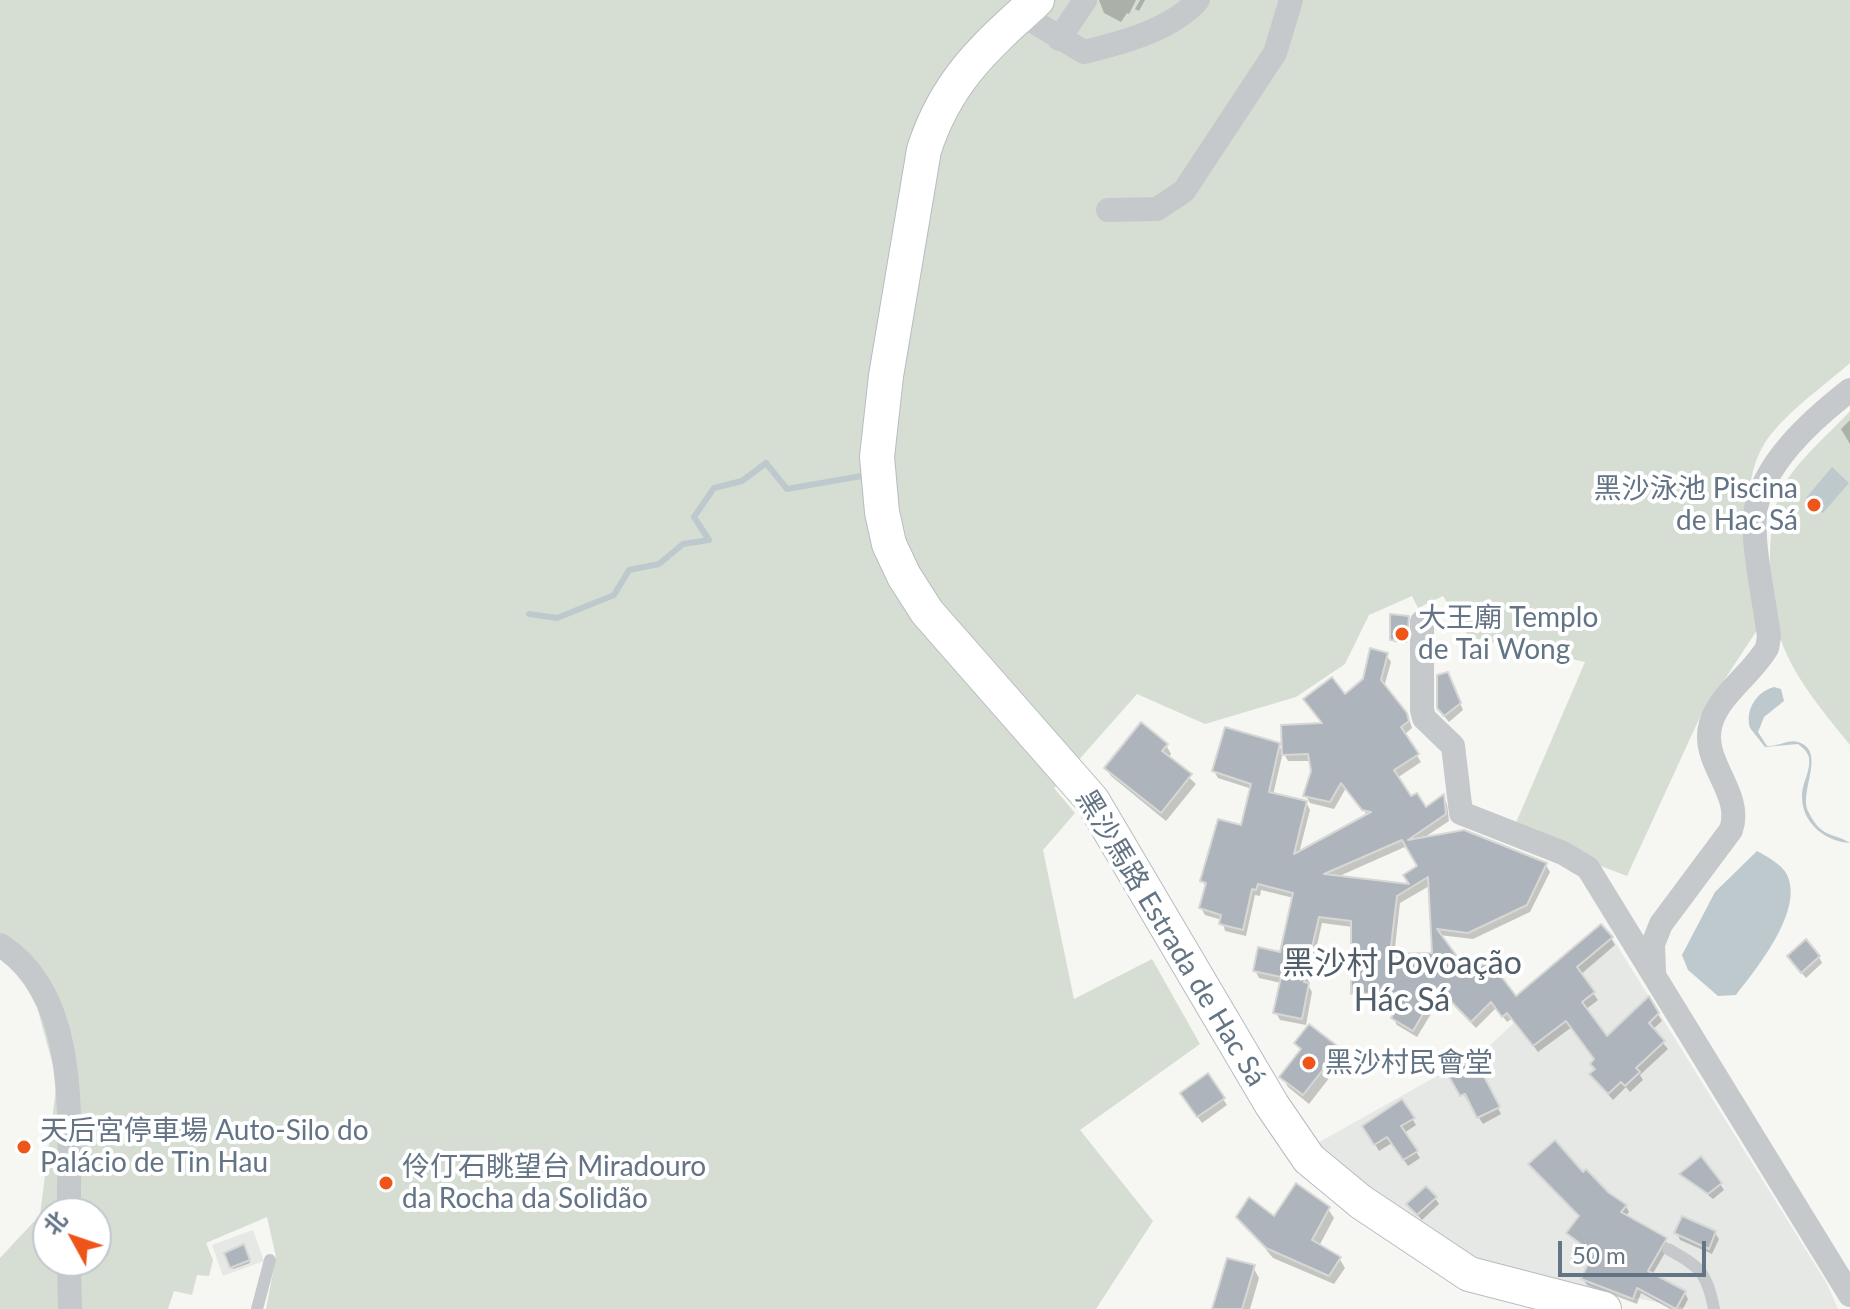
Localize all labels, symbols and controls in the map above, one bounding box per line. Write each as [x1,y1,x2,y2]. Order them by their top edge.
place label: 黑沙泳池 Piscina de Hac Sá [1594,472,1798,538]
marker: 黑沙泳池 Piscina de Hac Sá [1805,496,1823,514]
place label: 大王廟 Templo de Tai Wong [1418,601,1598,667]
marker: 大王廟 Templo de Tai Wong [1393,625,1411,643]
street label: 黑沙馬路 Estrada de Hac Sá [1069,784,1273,1092]
district label: 黑沙村 Povoação Hác Sá [1282,945,1522,1020]
place label: 黑沙村民會堂 [1325,1046,1493,1080]
marker: 黑沙村民會堂 [1300,1054,1318,1072]
place label: 天后宮停車場 Auto-Silo do Palácio de Tin Hau [40,1114,369,1180]
marker: 天后宮停車場 Auto-Silo do Palácio de Tin Hau [15,1138,33,1156]
place label: 伶仃石眺望台 Miradouro da Rocha da Solidão [402,1150,706,1216]
marker: 伶仃石眺望台 Miradouro da Rocha da Solidão [377,1174,395,1192]
north arrow [32,1197,112,1277]
text: 北 [37,1205,72,1240]
scale bar [1562,1225,1710,1275]
text: 50 m [1572,1240,1626,1269]

